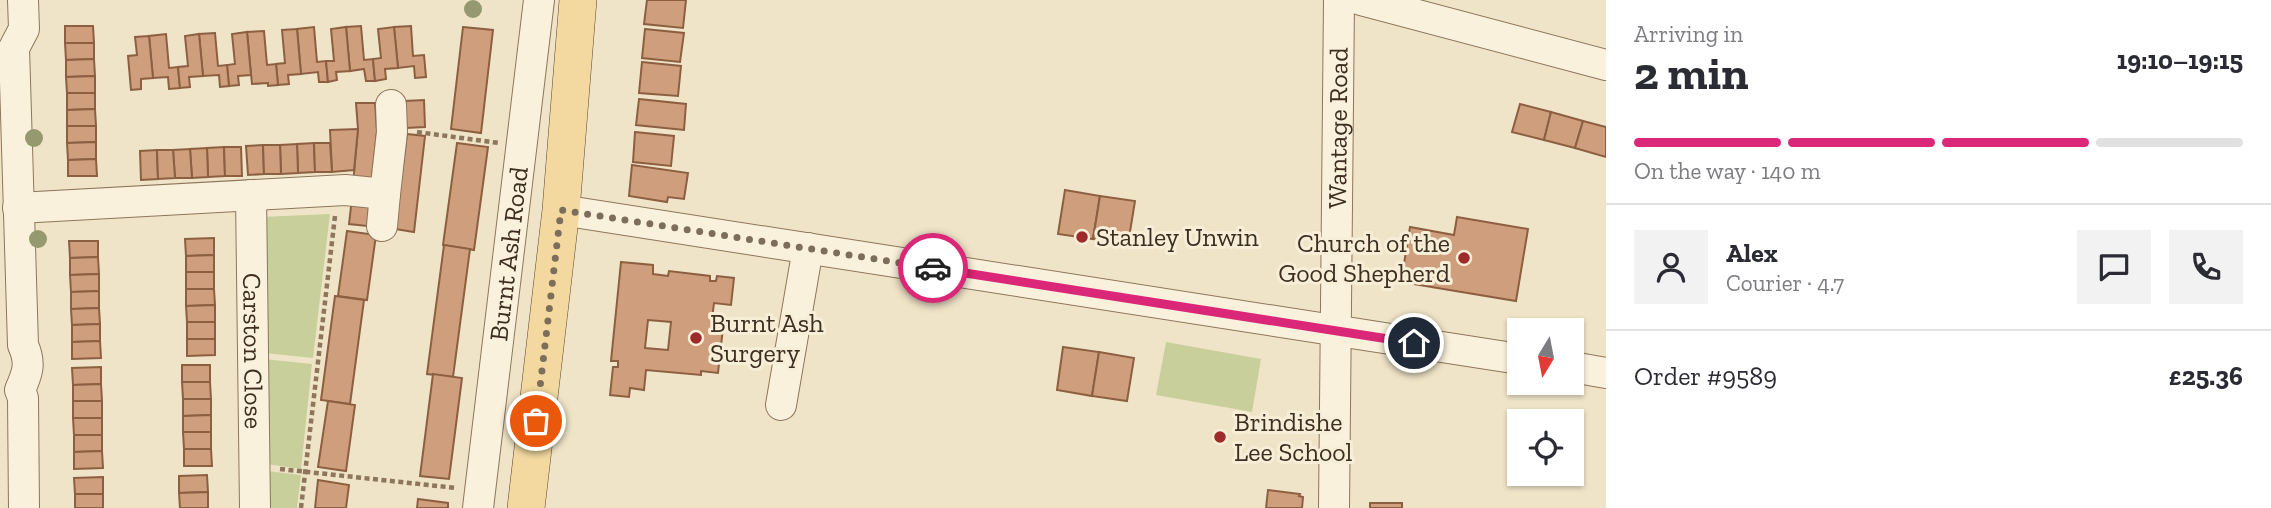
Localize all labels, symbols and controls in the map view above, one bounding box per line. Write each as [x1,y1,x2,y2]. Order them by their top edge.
text: Arriving in [1634,20,1743,48]
text: 19:10–19:15 [2117,44,2243,76]
text: 2 min [1634,46,1749,101]
street label: Wantage Road [1321,47,1355,209]
text: On the way · 140 m [1634,157,1821,185]
street label: Burnt Ash Road [482,165,535,343]
place label: Stanley Unwin [1096,221,1259,253]
place label: Church of the Good Shepherd [1278,227,1450,289]
marker: Stanley Unwin [1074,229,1090,245]
button: person [1634,230,1708,304]
button: chat [2077,230,2151,304]
button: phone [2169,230,2243,304]
courier [898,233,968,303]
text: Alex [1726,237,1778,269]
icon: car [914,249,952,287]
marker: Church of the Good Shepherd [1456,250,1472,266]
text: Courier · 4.7 [1726,269,1844,297]
street label: Carston Close [236,273,270,429]
place label: Burnt Ash Surgery [710,307,824,369]
pin [1384,313,1444,373]
north arrow [1507,318,1584,396]
map controls [1507,318,1584,486]
icon: home [1395,324,1433,362]
marker: Burnt Ash Surgery [688,330,704,346]
text: Order #9589 [1634,360,1777,392]
text: £25.36 [2169,360,2243,392]
pin [506,391,566,451]
icon: bag [517,402,555,440]
place label: Brindishe Lee School [1234,406,1353,468]
button: locate [1507,409,1584,486]
marker: Brindishe Lee School [1212,429,1228,445]

